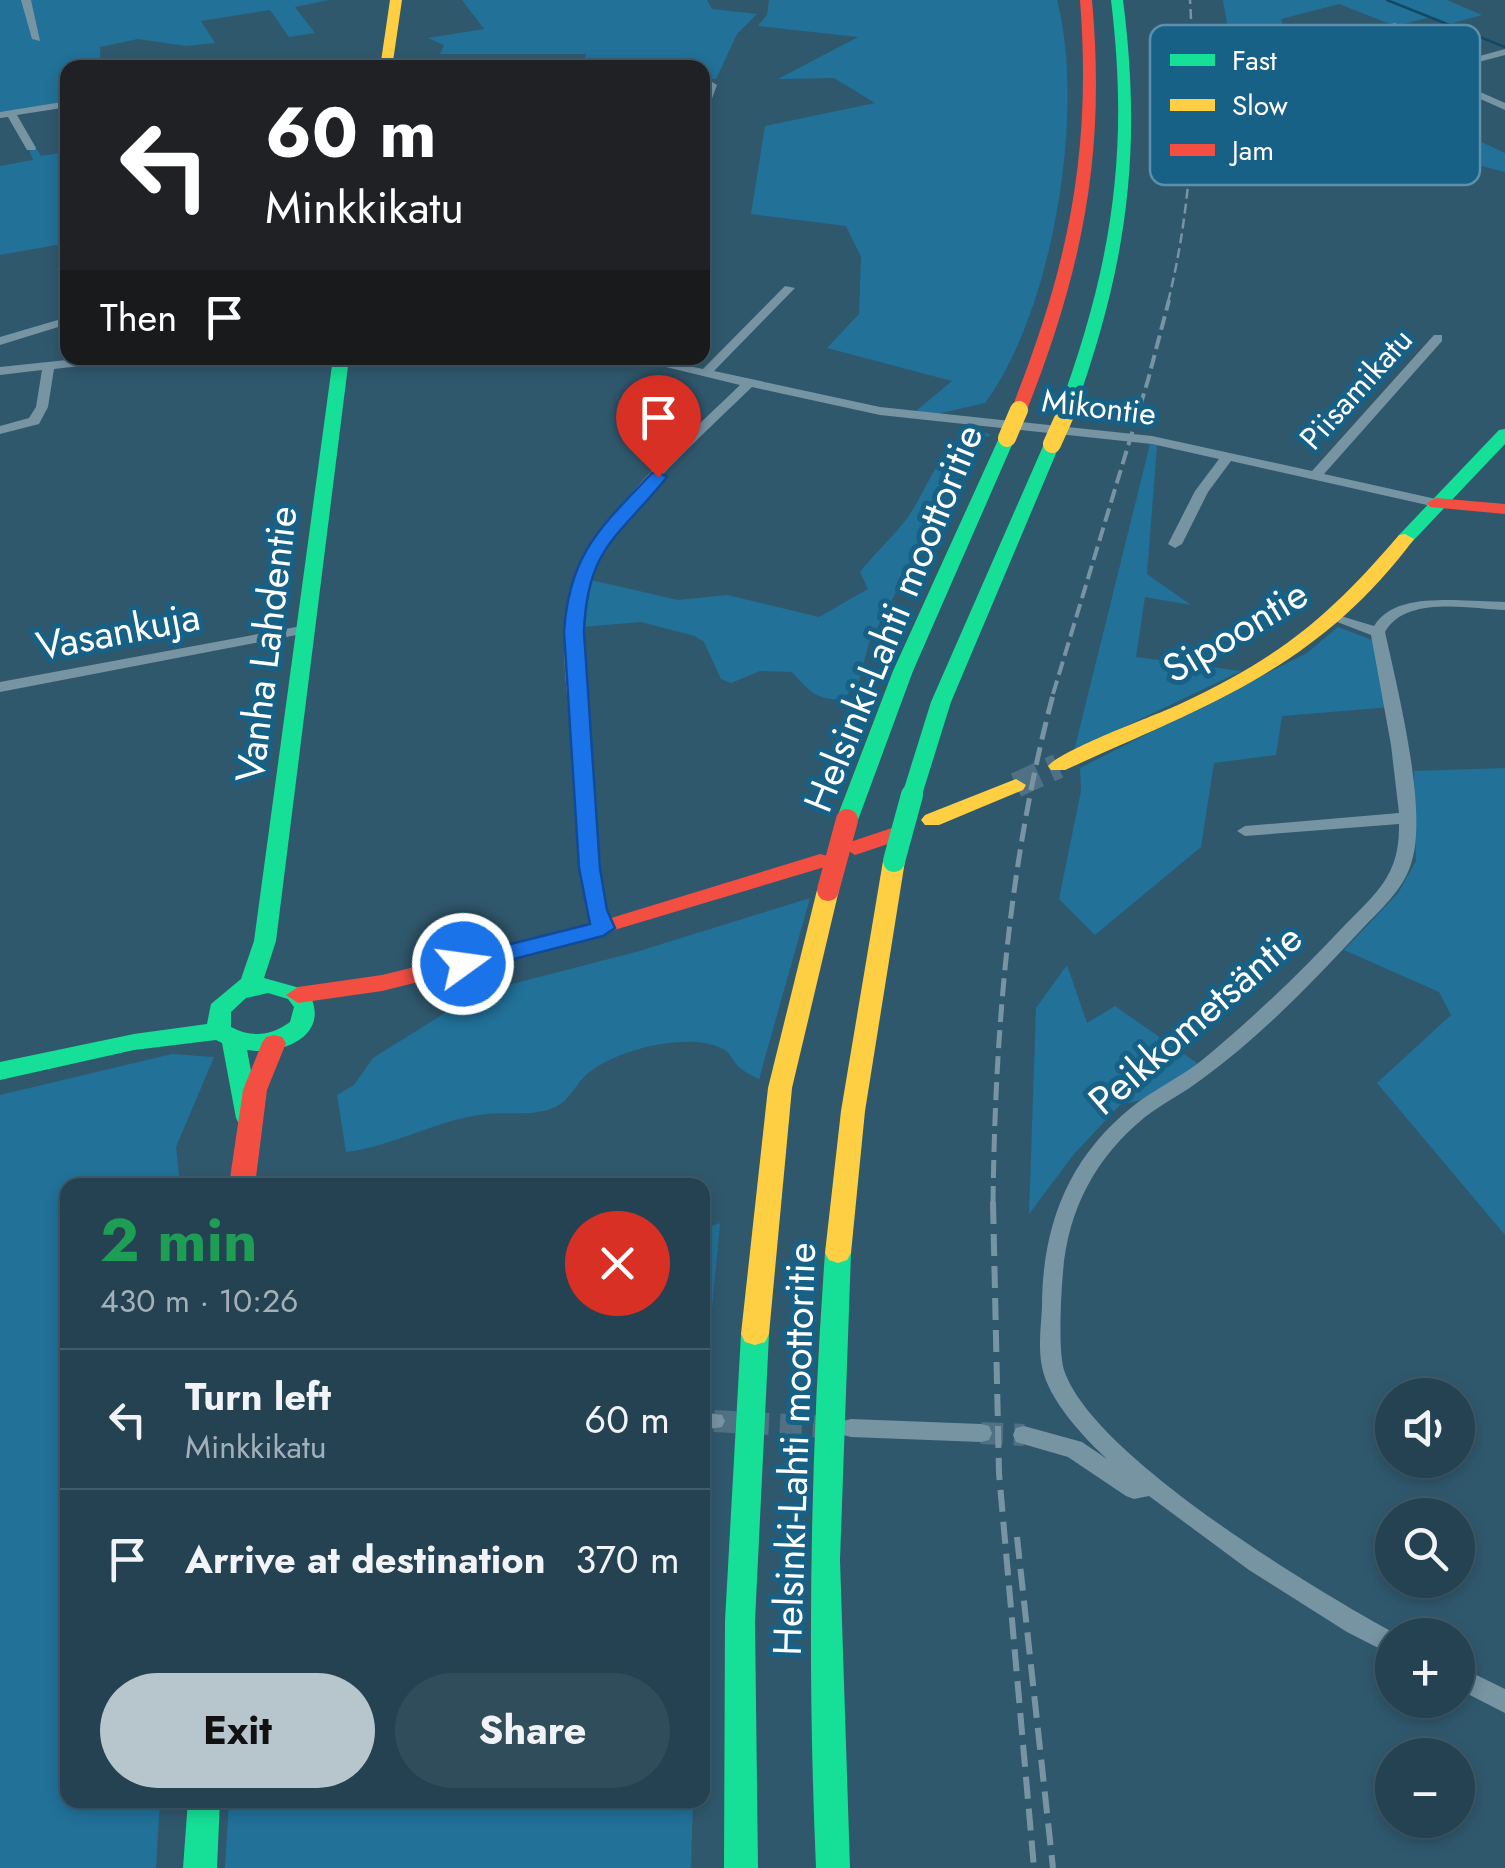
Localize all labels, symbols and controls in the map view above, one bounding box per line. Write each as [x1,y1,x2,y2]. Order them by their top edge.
legend [1150,25,1480,185]
text: Fast [1232,40,1277,81]
text: 60 m [265,82,437,183]
text: Slow [1232,85,1288,126]
icon: left [100,100,230,230]
text: Jam [1228,130,1274,171]
text: Minkkikatu [265,175,464,240]
text: Then [100,290,177,345]
icon: arrive [197,290,252,345]
street label: Piisamikatu [1289,318,1423,460]
pin [616,375,701,478]
street label: Mikontie [1039,377,1159,437]
icon: arrive [631,390,686,445]
street label: Helsinki-Lahti moottoritie [789,416,997,820]
street label: Vanha Lahdentie [220,502,312,786]
street label: Sipoontie [1151,565,1319,697]
street label: Vasankuja [31,587,205,675]
street label: Peikkometsäntie [1075,910,1315,1128]
position arrow [411,912,515,1016]
text: 2 min [100,1197,258,1284]
button: close [565,1211,670,1316]
street label: Helsinki-Lahti moottoritie [758,1242,830,1656]
text: 430 m · 10:26 [100,1278,299,1324]
text: Turn left [185,1369,331,1424]
map controls [1375,1378,1475,1838]
button: sound [1375,1378,1475,1478]
icon: left [100,1392,155,1447]
text: 60 m [584,1392,670,1447]
text: Minkkikatu [185,1424,326,1470]
button: search [1375,1498,1475,1598]
icon: arrive [100,1532,155,1587]
text: Arrive at destination [185,1532,546,1587]
text: 370 m [576,1532,680,1587]
button: + [1375,1618,1475,1718]
button: Exit [100,1673,375,1788]
button: Share [395,1673,670,1788]
button: − [1375,1738,1475,1838]

